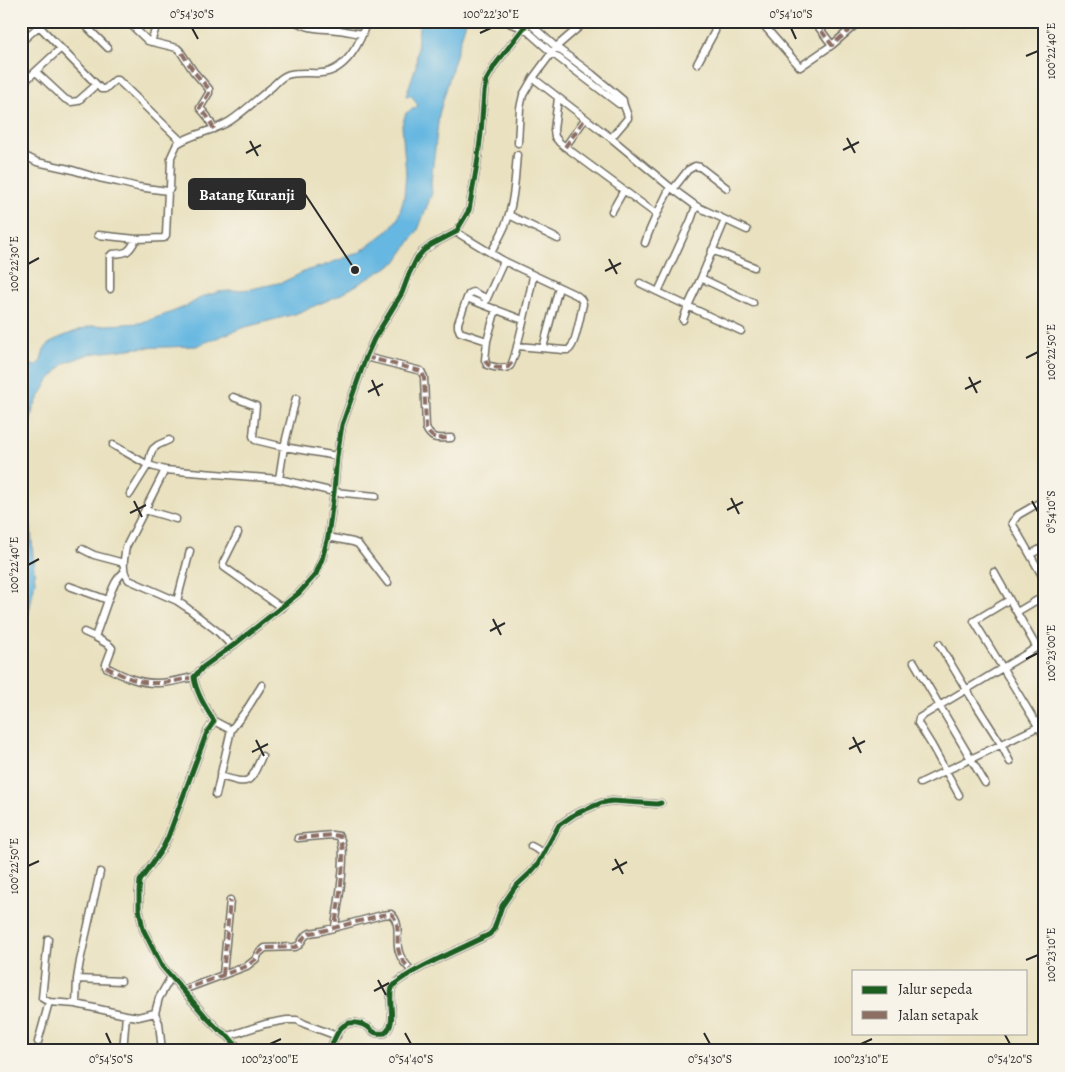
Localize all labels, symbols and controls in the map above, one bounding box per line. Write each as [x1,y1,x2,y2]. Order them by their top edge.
text: 0°54'30"S [170,6,214,22]
text: 100°22'30"E [463,6,519,22]
text: 0°54'10"S [769,6,813,22]
text: 100°22'40"E [1043,23,1059,79]
callout: Batang Kuranji [189,179,305,209]
text: Batang Kuranji [199,185,295,205]
text: 100°22'30"E [6,236,22,292]
text: 100°22'50"E [1043,324,1059,380]
text: 0°54'10"S [1043,490,1059,534]
text: 100°22'40"E [6,537,22,593]
text: 100°23'00"E [1043,625,1059,681]
text: 100°22'50"E [6,838,22,894]
text: 100°23'10"E [1043,928,1059,982]
legend [852,970,1028,1034]
text: Jalur sepeda [898,979,972,999]
text: Jalan setapak [898,1005,979,1025]
text: 0°54'50"S [89,1051,133,1067]
text: 100°23'00"E [242,1051,298,1067]
text: 0°54'40"S [389,1051,433,1067]
text: 0°54'30"S [688,1051,732,1067]
text: 100°23'10"E [834,1051,888,1067]
text: 0°54'20"S [988,1051,1032,1067]

